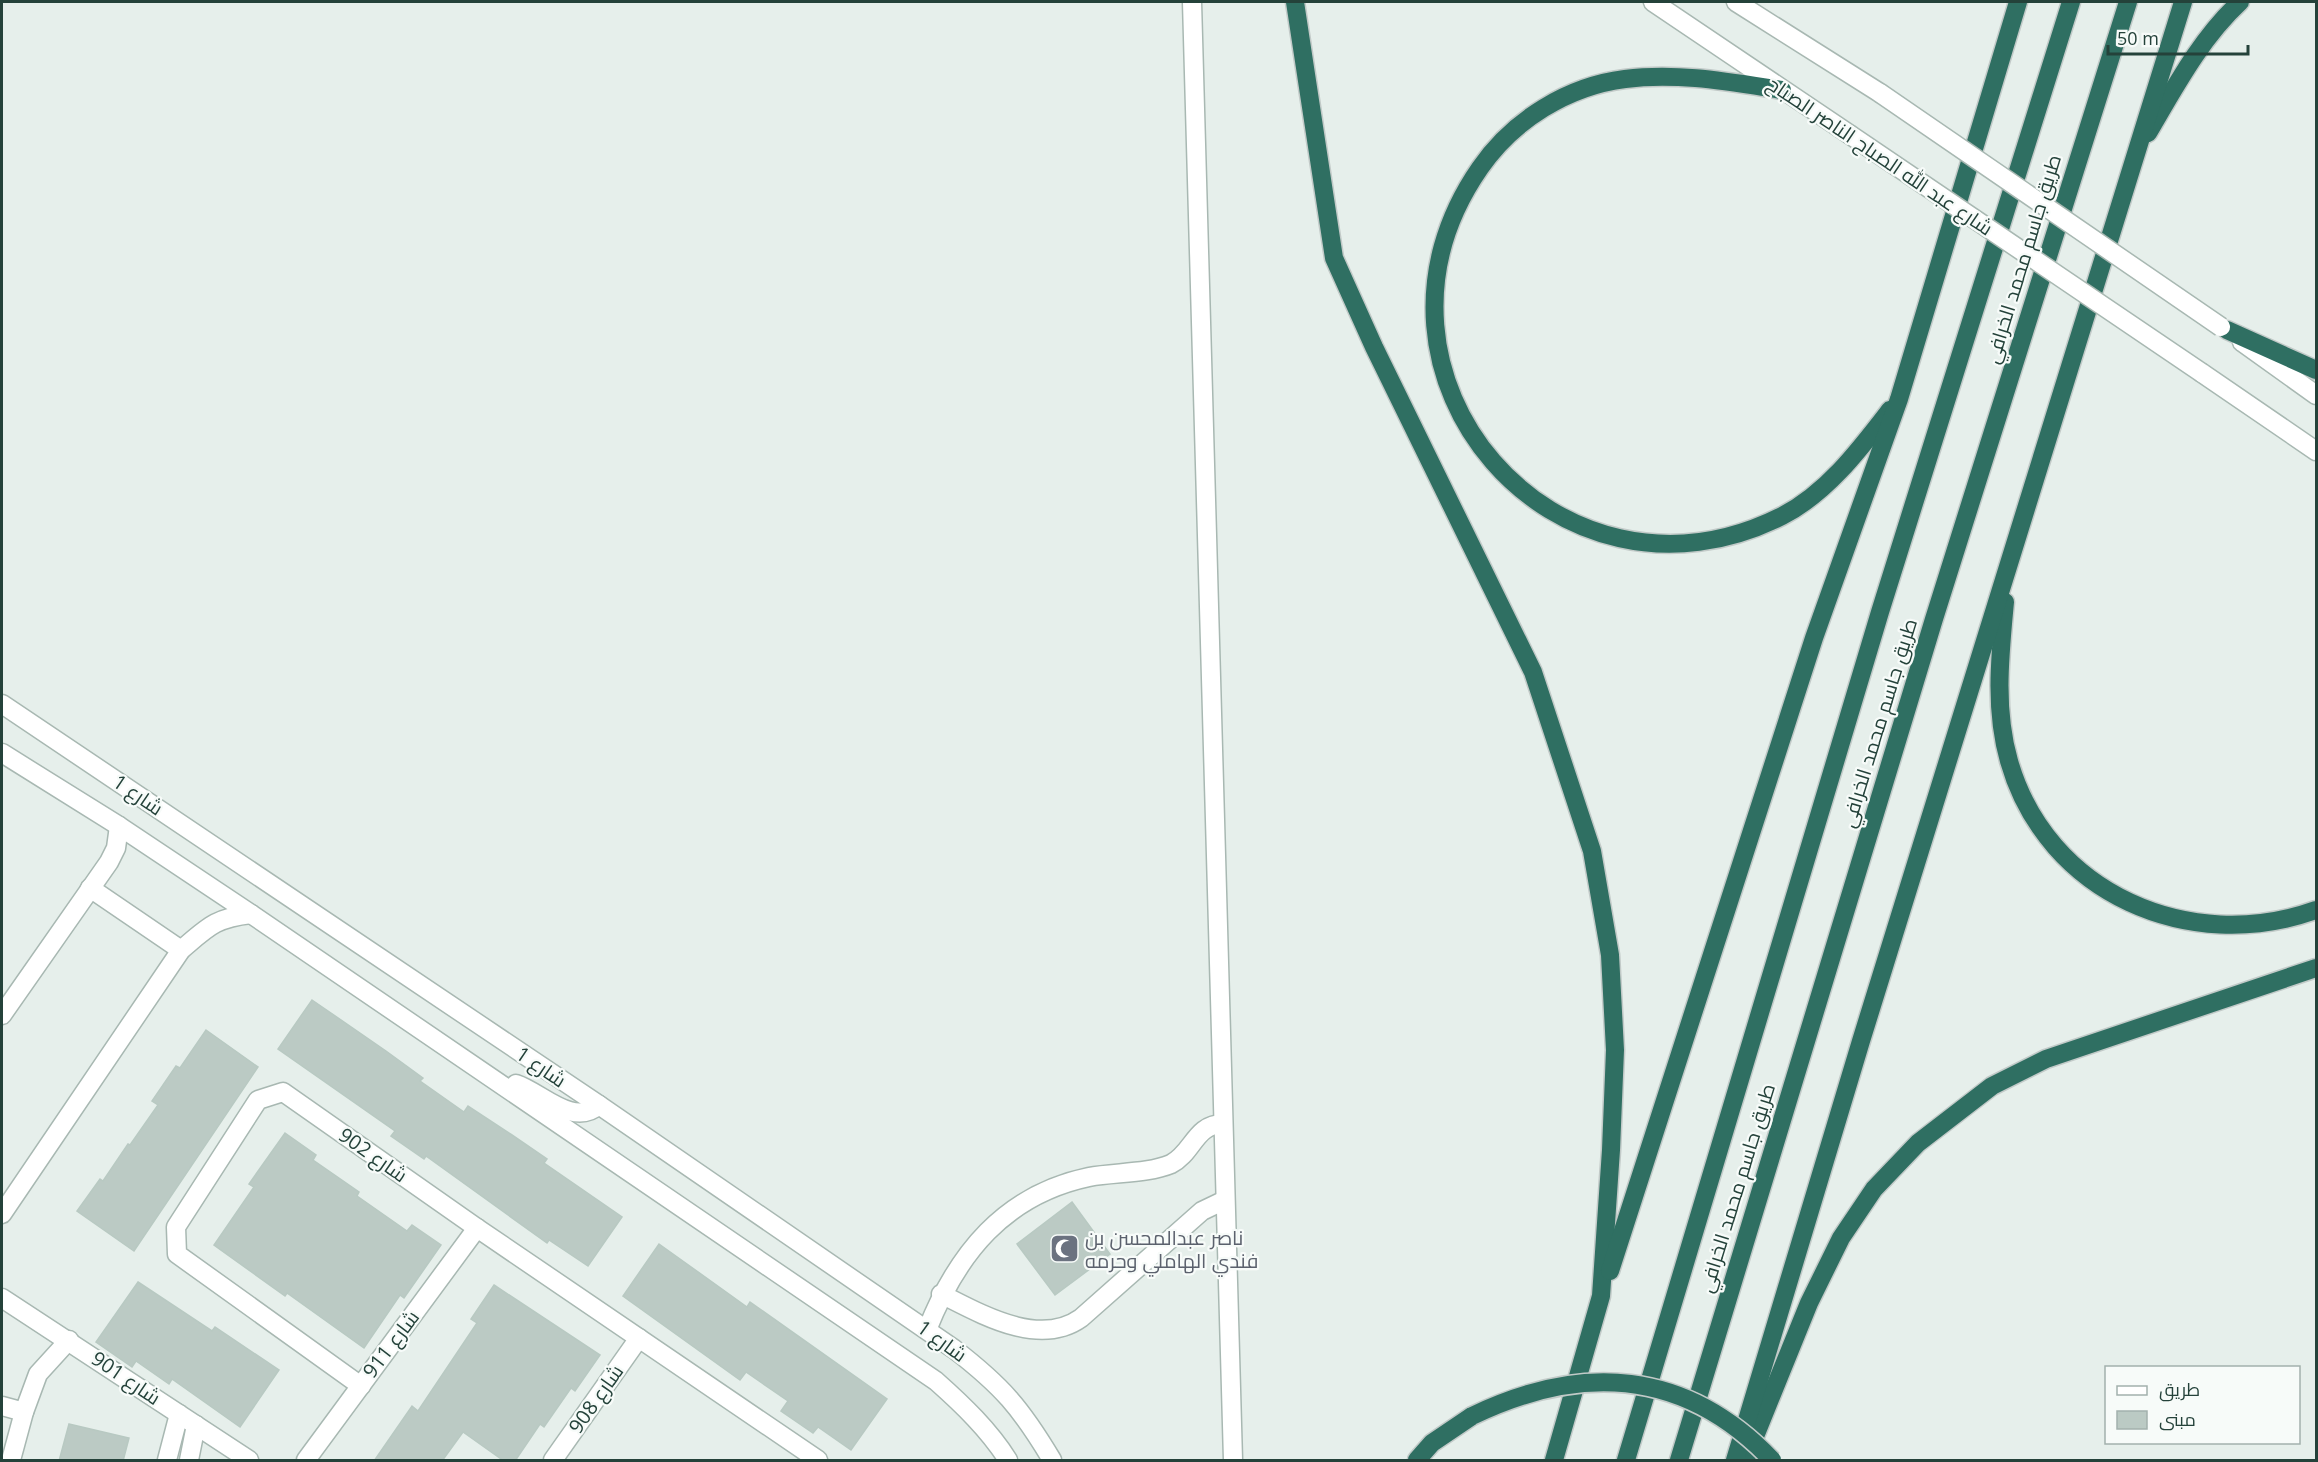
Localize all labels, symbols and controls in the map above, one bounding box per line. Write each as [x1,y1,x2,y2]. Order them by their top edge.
scale bar [2108,18,2248,56]
text: 50 m [2117,26,2159,50]
street label: شارع عبد الله الصباح الناصر الصباح [1762,70,1998,242]
street label: طريق جاسم محمد الخرافي [1978,151,2070,368]
street label: طريق جاسم محمد الخرافي [1834,615,1926,832]
street label: شارع 1 [107,768,169,822]
street label: شارع 1 [510,1040,572,1094]
street label: طريق جاسم محمد الخرافي [1692,1080,1784,1297]
street label: شارع 902 [333,1121,413,1189]
place label: ناصر عبدالمحسن بن فندي الهاملي وحرمه [1085,1224,1258,1277]
mosque icon: ناصر عبدالمحسن بن فندي الهاملي وحرمه [1048,1233,1080,1265]
street label: شارع 911 [356,1304,426,1384]
street label: شارع 1 [911,1313,973,1369]
street label: شارع 901 [86,1345,166,1411]
street label: شارع 908 [562,1359,630,1439]
legend [2105,1366,2300,1444]
text: طريق [2159,1377,2200,1402]
text: مبنى [2159,1407,2196,1431]

